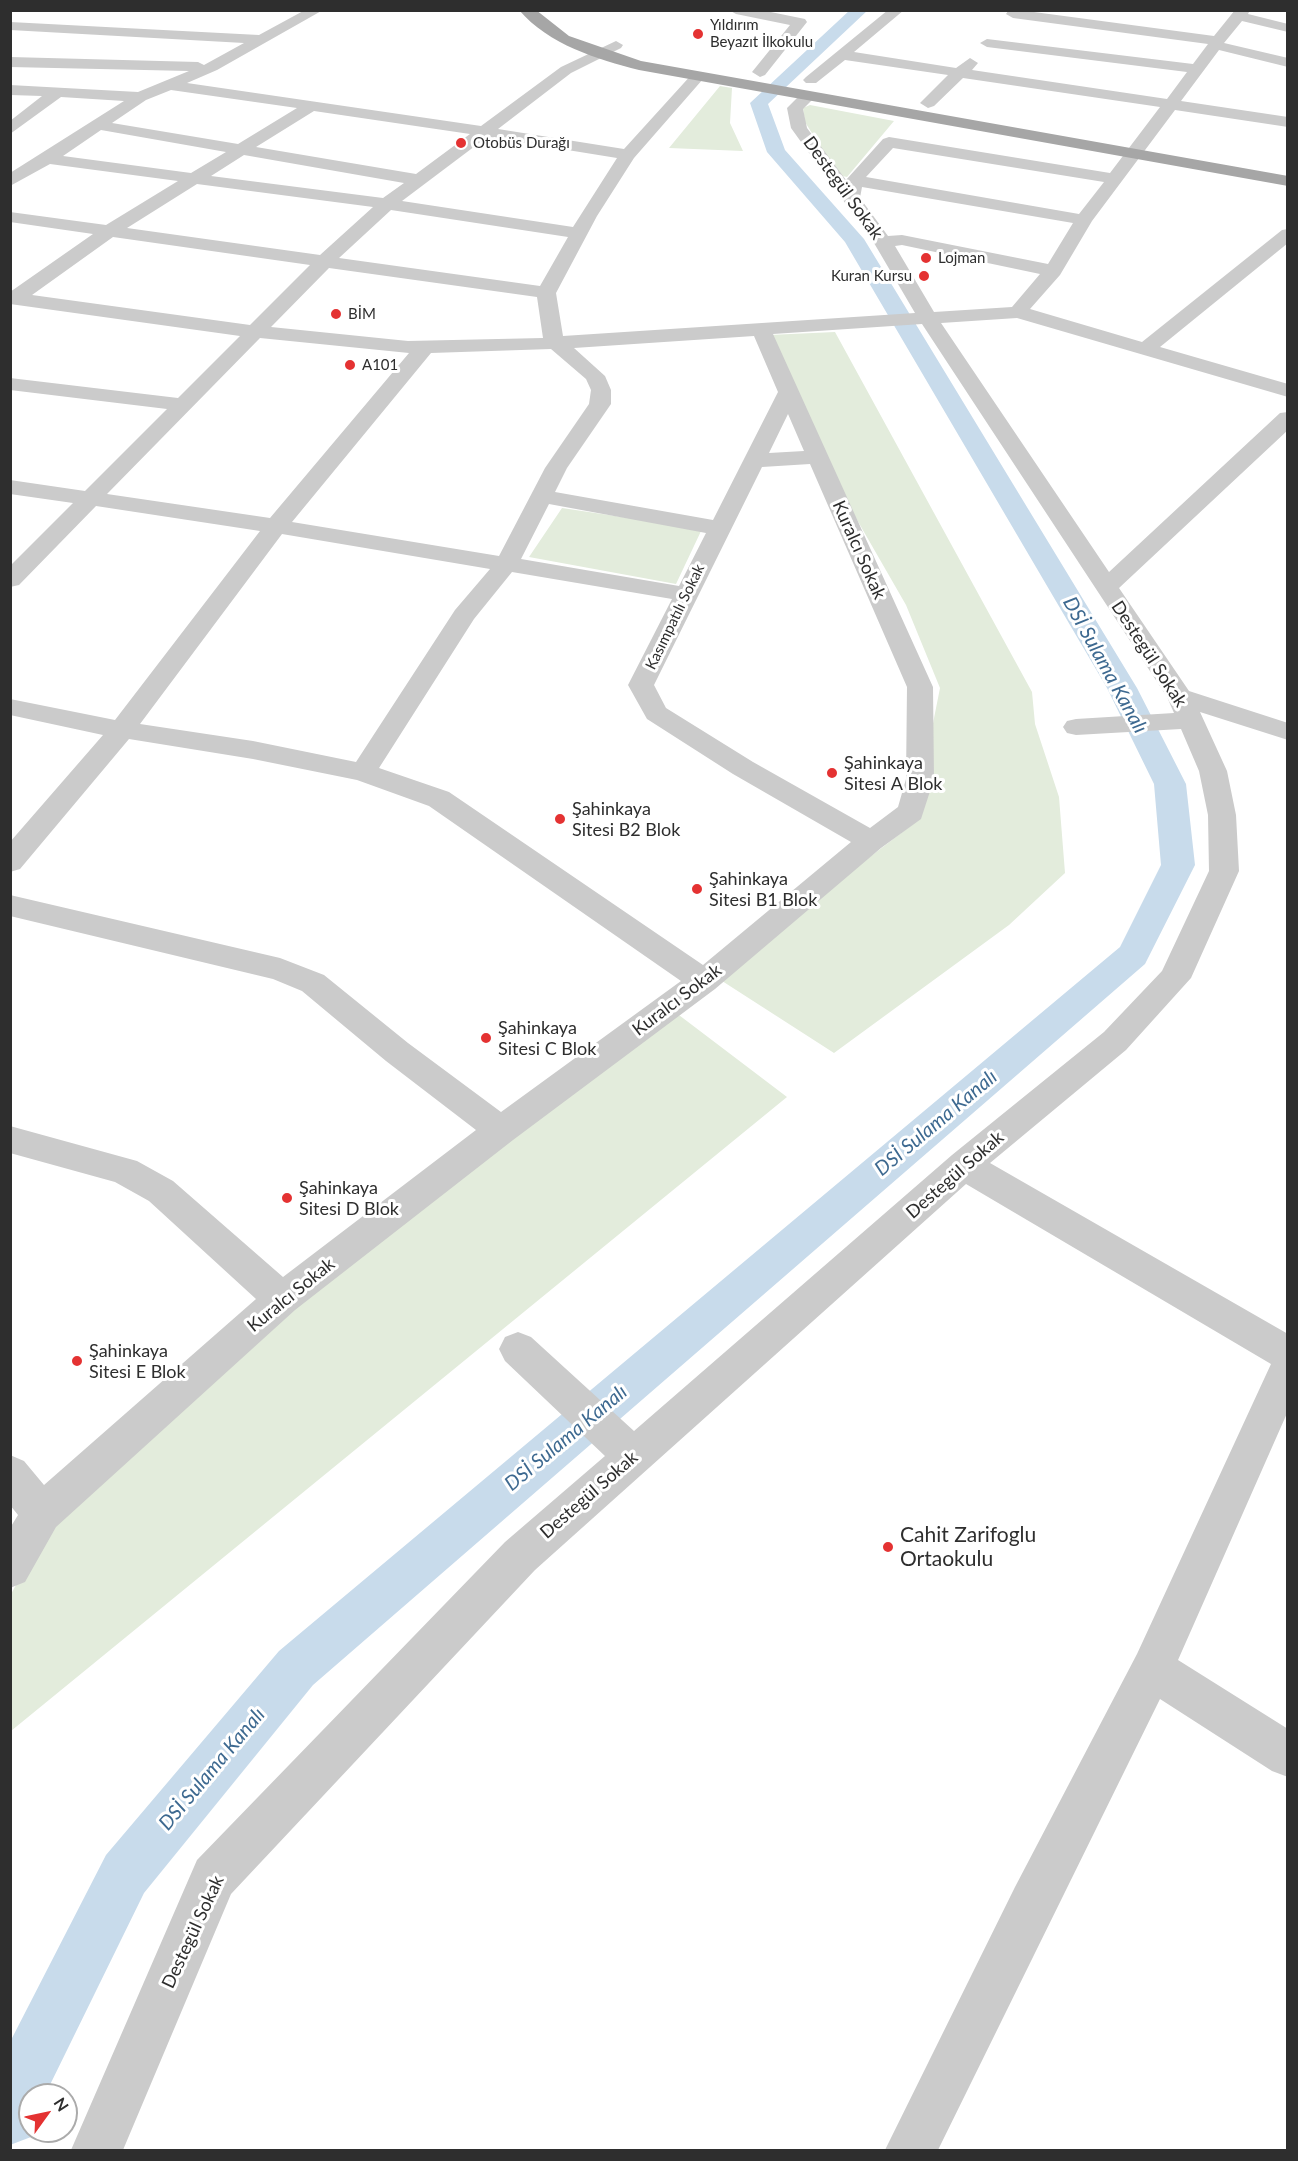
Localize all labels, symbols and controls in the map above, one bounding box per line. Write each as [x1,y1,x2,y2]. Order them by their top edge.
place label: Yıldırım Beyazıt İlkokulu [710,16,813,51]
marker: Yıldırım Beyazıt İlkokulu [691,27,705,41]
street label: Destegül Sokak [798,132,888,244]
place label: Otobüs Durağı [473,134,570,152]
marker: Otobüs Durağı [454,136,468,150]
place label: Lojman [938,249,985,267]
marker: Lojman [919,251,933,265]
place label: Kuran Kursu [831,267,912,285]
marker: Kuran Kursu [917,269,931,283]
place label: BİM [348,305,376,323]
marker: BİM [329,307,343,321]
place label: A101 [362,356,398,374]
marker: A101 [343,358,357,372]
street label: Kuralcı Sokak [828,497,890,603]
street label: Kasımpatılı Sokak [642,561,708,673]
water label: DSİ Sulama Kanalı [1058,593,1152,737]
street label: Destegül Sokak [1107,597,1191,711]
place label: Şahinkaya Sitesi A Blok [844,752,942,795]
marker: Şahinkaya Sitesi A Blok [825,766,839,780]
place label: Şahinkaya Sitesi B2 Blok [572,798,680,840]
marker: Şahinkaya Sitesi B2 Blok [553,812,567,826]
place label: Şahinkaya Sitesi B1 Blok [709,868,817,910]
marker: Şahinkaya Sitesi B1 Blok [690,882,704,896]
street label: Kuralcı Sokak [628,960,726,1040]
place label: Şahinkaya Sitesi C Blok [498,1017,596,1060]
marker: Şahinkaya Sitesi C Blok [479,1031,493,1045]
water label: DSİ Sulama Kanalı [870,1065,1002,1181]
street label: Destegül Sokak [902,1127,1008,1223]
place label: Şahinkaya Sitesi D Blok [299,1177,399,1220]
marker: Şahinkaya Sitesi D Blok [280,1191,294,1205]
street label: Kuralcı Sokak [243,1253,339,1337]
place label: Şahinkaya Sitesi E Blok [89,1340,186,1382]
marker: Şahinkaya Sitesi E Blok [70,1354,84,1368]
water label: DSİ Sulama Kanalı [500,1380,632,1496]
street label: Destegül Sokak [536,1447,642,1543]
place label: Cahit Zarifoglu Ortaokulu [900,1522,1036,1572]
marker: Cahit Zarifoglu Ortaokulu [881,1540,895,1554]
water label: DSİ Sulama Kanalı [154,1703,270,1835]
street label: Destegül Sokak [157,1872,229,1992]
north arrow [18,2083,78,2143]
text: N [51,2094,73,2114]

